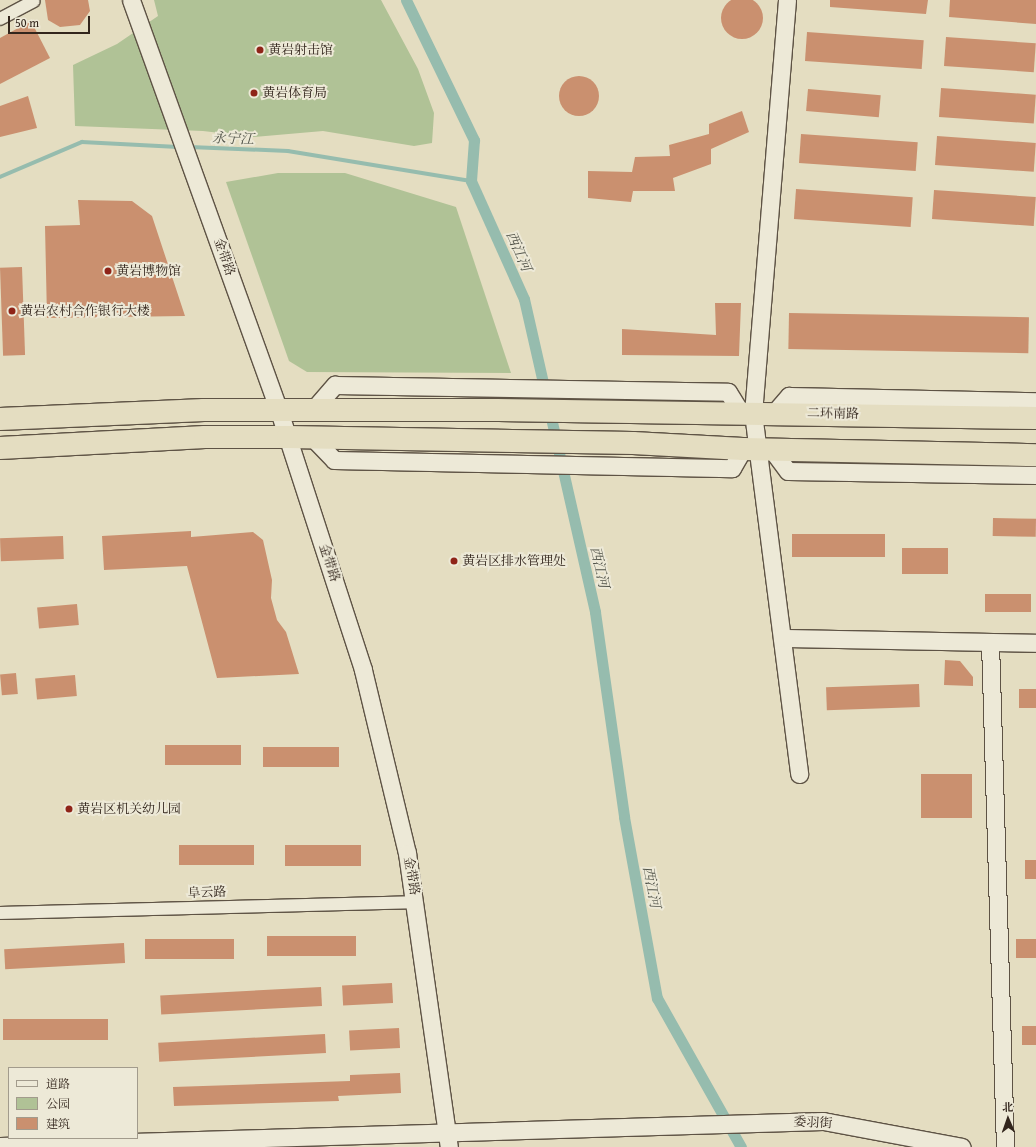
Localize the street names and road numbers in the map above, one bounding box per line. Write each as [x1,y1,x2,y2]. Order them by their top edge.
street label: 金带路 [210,236,238,278]
street label: 二环南路 [807,406,859,422]
street label: 金带路 [316,542,342,584]
street label: 金带路 [400,855,422,897]
street label: 阜云路 [187,885,227,901]
street label: 委羽街 [793,1114,833,1132]

